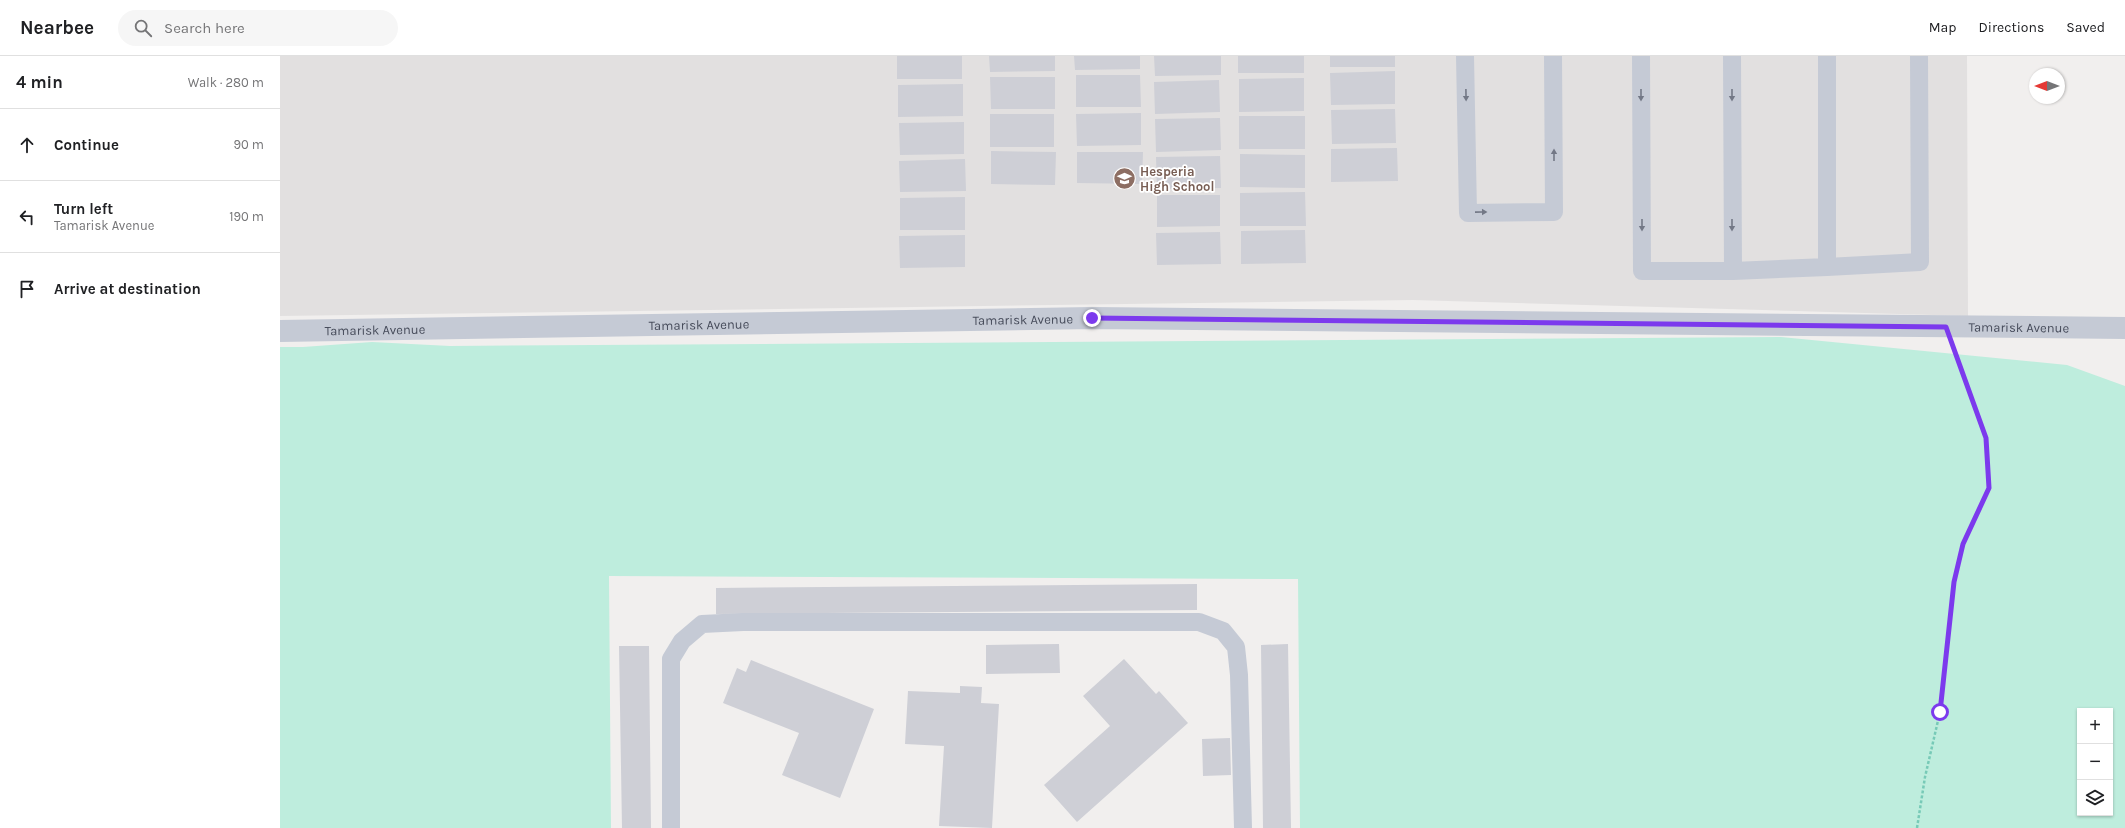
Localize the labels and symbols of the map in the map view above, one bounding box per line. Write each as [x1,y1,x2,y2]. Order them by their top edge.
north arrow [2029,68,2065,104]
one-way arrow [1463,89,1469,102]
one-way arrow [1638,89,1644,102]
one-way arrow [1729,89,1735,102]
one-way arrow [1551,148,1557,161]
place label: Hesperia High School [1140,164,1214,194]
school or university icon: Hesperia High School [1111,165,1137,191]
one-way arrow [1475,209,1488,215]
one-way arrow [1639,219,1645,232]
one-way arrow [1729,219,1735,232]
route end [1083,309,1101,327]
street label: Tamarisk Avenue [972,311,1074,327]
street label: Tamarisk Avenue [649,316,750,333]
street label: Tamarisk Avenue [1968,319,2070,335]
street label: Tamarisk Avenue [325,321,426,338]
route start [1931,703,1949,721]

